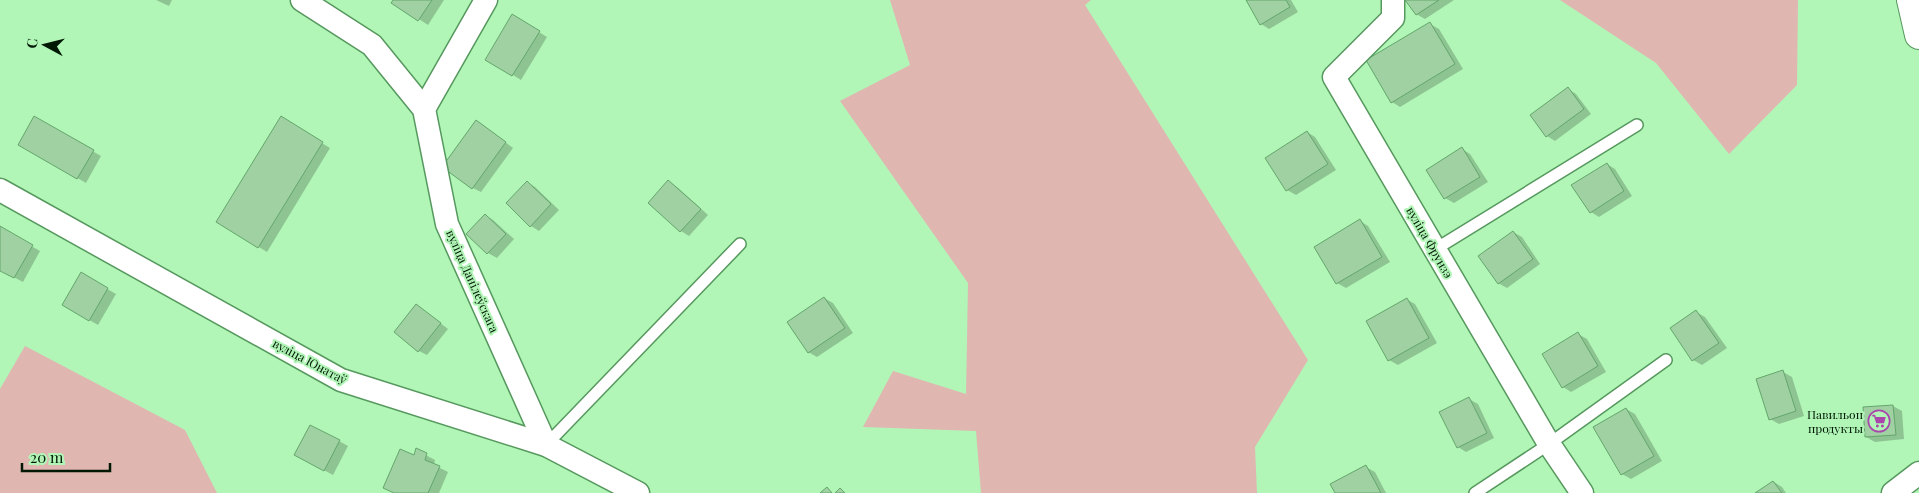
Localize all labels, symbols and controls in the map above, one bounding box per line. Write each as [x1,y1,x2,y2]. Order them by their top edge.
north arrow [20,20,70,70]
text: С [22,37,42,49]
street label: вуліца Фрунзэ [1403,203,1457,281]
street label: вуліца Данілеўскага [443,227,503,335]
street label: вуліца Юнатаў [270,335,350,387]
place label: Павильон продукты [1807,406,1863,436]
supermarket icon: Павильон продукты [1867,409,1891,433]
scale bar [22,440,110,472]
text: 20 m [30,447,64,467]

